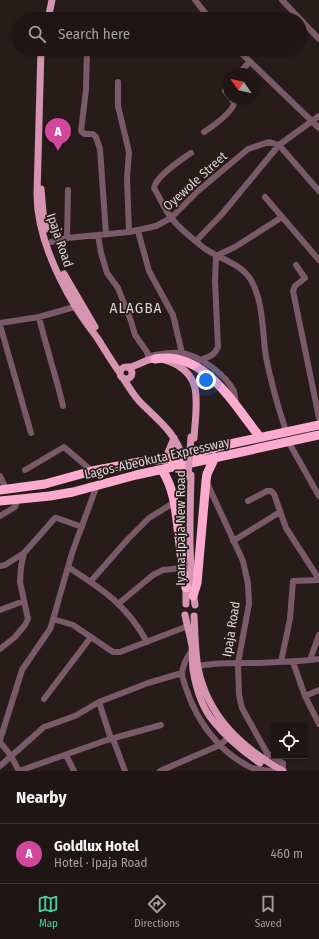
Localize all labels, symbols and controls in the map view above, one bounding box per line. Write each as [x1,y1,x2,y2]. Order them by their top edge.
search box [12,12,307,56]
icon: search [26,23,48,45]
text: Search here [58,25,130,43]
north arrow [223,68,259,104]
pin: A [45,118,71,151]
street label: Oyewole Street [160,148,230,214]
street label: Ipaja Road [44,211,76,269]
district label: ALAGBA [110,299,162,317]
your location [196,370,216,390]
street label: Lagos-Abeokuta Expressway [83,434,231,482]
street label: Iyana-Ipaja New Road [173,470,188,586]
street label: Ipaja Road [219,600,243,658]
map controls [271,723,307,759]
button: locate [271,723,307,759]
text: Nearby [16,787,67,808]
text: Goldlux Hotel [54,837,139,855]
text: A [25,846,33,861]
text: 460 m [270,846,303,861]
text: Hotel · Ipaja Road [54,855,148,870]
tab: Map [37,893,59,930]
tab: Directions [134,893,180,930]
tab: Saved [255,893,282,930]

